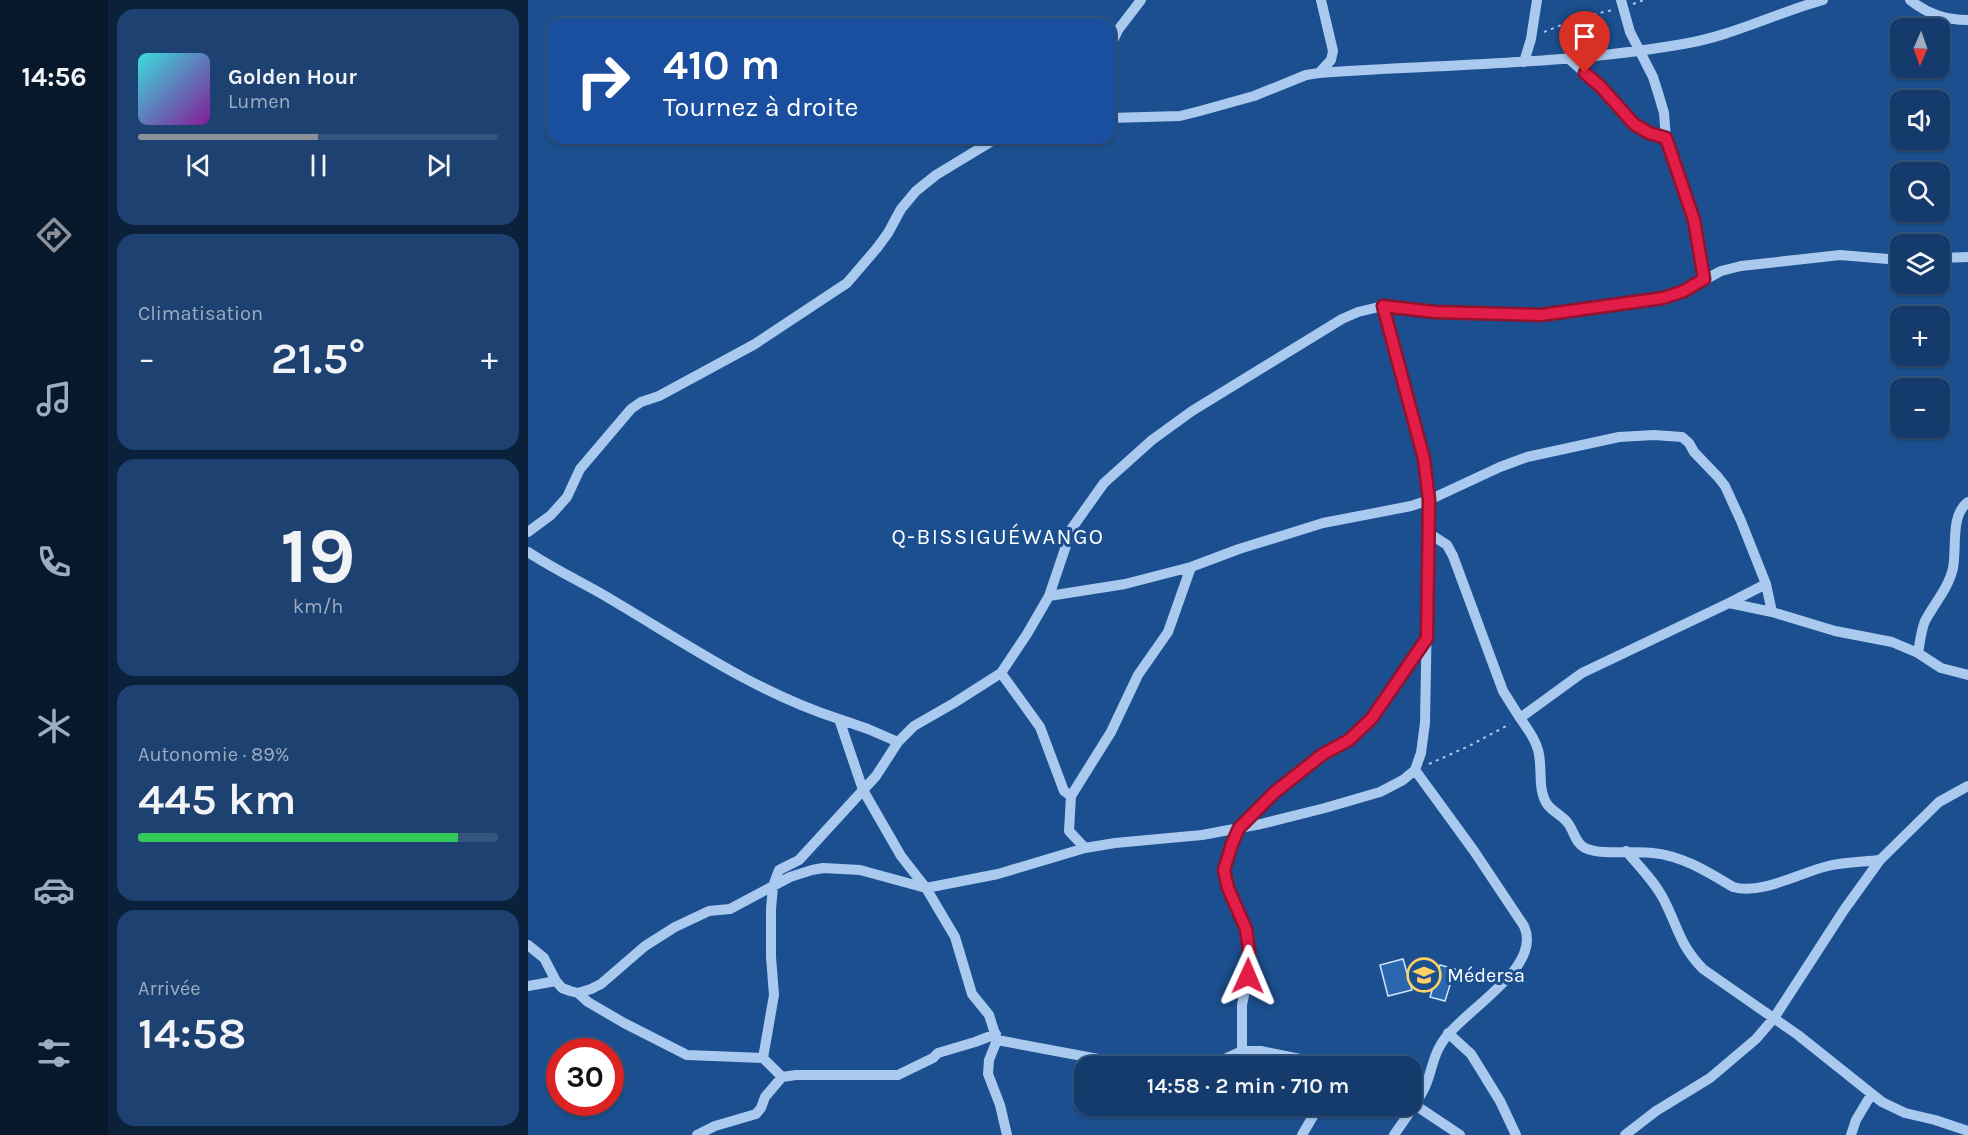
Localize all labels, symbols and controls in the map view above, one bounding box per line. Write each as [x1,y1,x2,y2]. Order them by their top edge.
pin [1559,11,1610,73]
north arrow [1890,18,1950,78]
map controls [1890,18,1950,438]
icon: arrive [1568,20,1601,53]
text: 410 m [663,40,780,90]
icon: right [564,42,642,120]
text: 14:56 [21,61,87,93]
text: Golden Hour [228,64,357,90]
text: Lumen [228,90,291,113]
button: sound [1890,90,1950,150]
text: Tournez à droite [663,91,858,123]
icon: previous [182,149,215,182]
icon: pause [302,149,335,182]
icon: next [422,149,455,182]
button: search [1890,162,1950,222]
icon: directions [33,214,75,256]
button: layers [1890,234,1950,294]
text: Climatisation [138,302,263,325]
button: + [1890,306,1950,366]
text: 21.5° [271,332,365,384]
text: − [138,339,155,377]
text: + [481,339,498,377]
icon: music [33,378,75,420]
button: − [1890,378,1950,438]
text: 19 [280,510,356,602]
district label: Q-BISSIGUÉWANGO [892,523,1105,550]
icon: phone [33,541,75,583]
text: km/h [293,595,343,618]
icon: climate [33,705,75,747]
text: Autonomie · 89% [138,743,289,766]
text: 445 km [138,773,297,825]
icon: car [33,869,75,911]
position arrow [1216,944,1280,1008]
school or university icon: Médersa [1406,957,1442,993]
place label: Médersa [1447,964,1525,987]
text: Arrivée [138,977,201,1000]
text: 14:58 [138,1007,246,1059]
icon: filters [33,1032,75,1074]
speed limit sign: 30 [546,1038,624,1116]
text: 14:58 · 2 min · 710 m [1147,1073,1349,1099]

